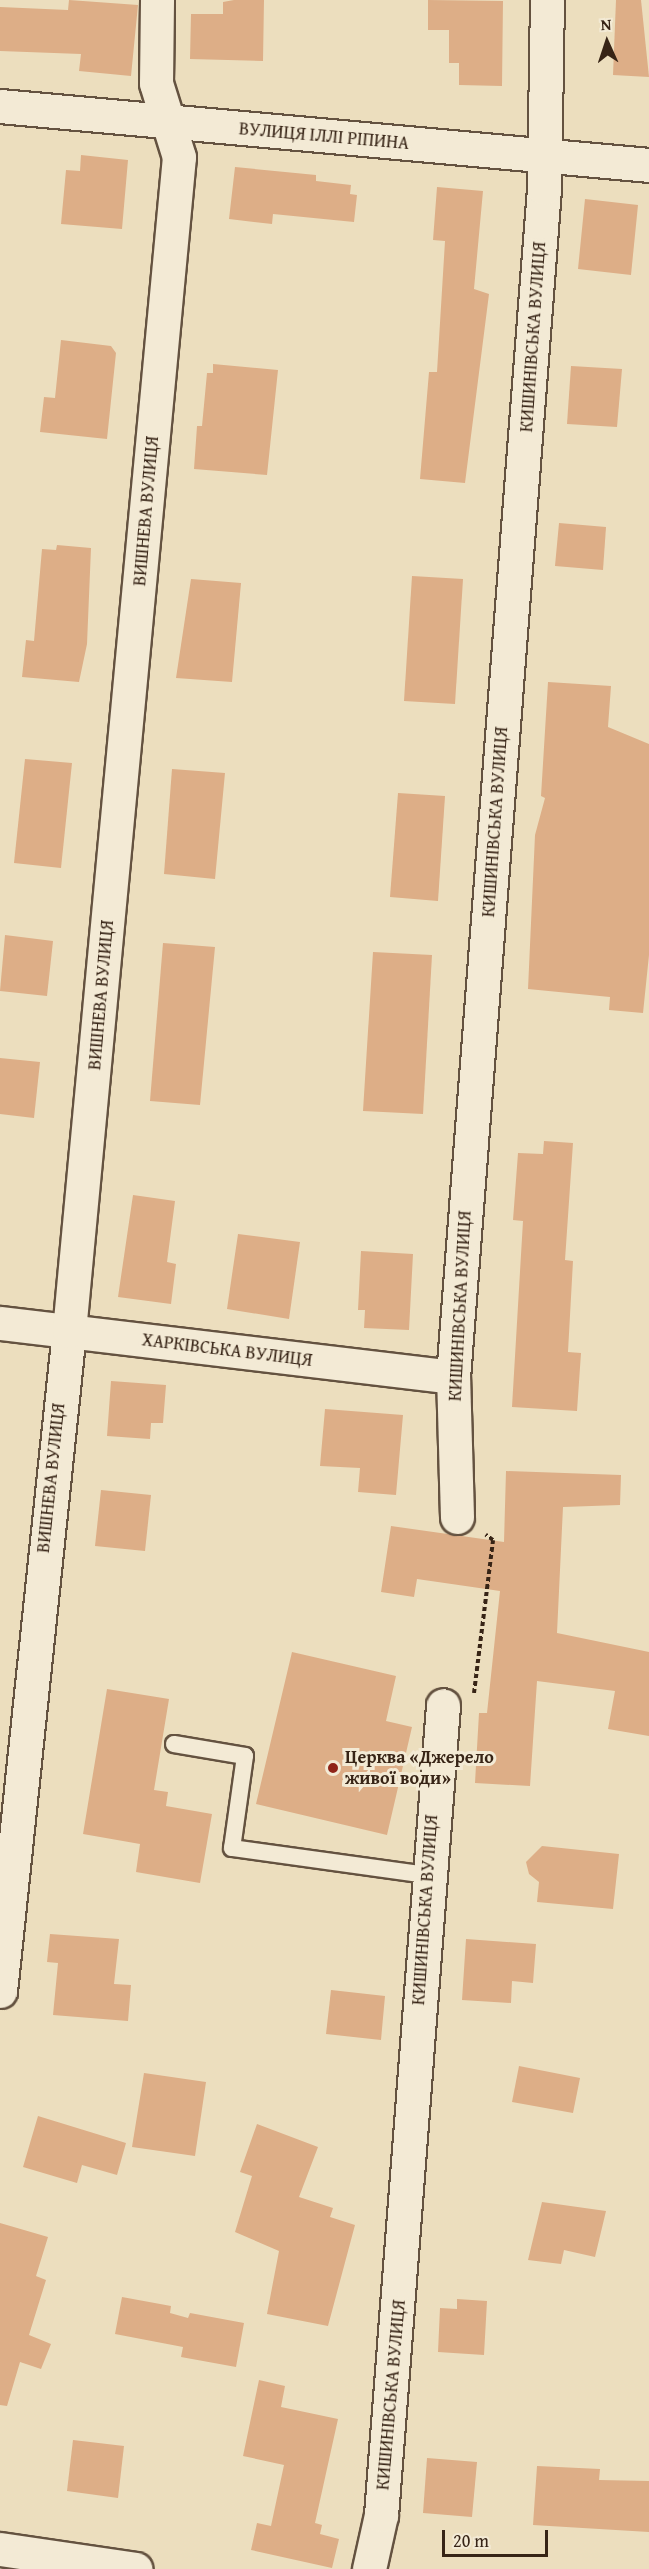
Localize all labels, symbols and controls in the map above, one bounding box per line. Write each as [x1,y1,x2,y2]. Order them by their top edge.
north arrow [577,12,637,72]
text: N [600,12,612,36]
street label: ВУЛИЦЯ ІЛЛІ РІПИНА [238,118,410,154]
street label: КИШИНІВСЬКА ВУЛИЦЯ [516,241,550,433]
street label: ВИШНЕВА ВУЛИЦЯ [129,435,163,587]
street label: КИШИНІВСЬКА ВУЛИЦЯ [478,726,512,918]
street label: ВИШНЕВА ВУЛИЦЯ [84,919,118,1071]
street label: КИШИНІВСЬКА ВУЛИЦЯ [444,1210,476,1402]
street label: ХАРКІВСЬКА ВУЛИЦЯ [141,1329,313,1371]
street label: ВИШНЕВА ВУЛИЦЯ [32,1402,70,1554]
place label: Церква «Джерело живої води» [345,1747,494,1790]
marker: Церква «Джерело живої води» [326,1761,340,1775]
street label: КИШИНІВСЬКА ВУЛИЦЯ [408,1814,442,2006]
street label: КИШИНІВСЬКА ВУЛИЦЯ [372,2299,410,2491]
scale bar [445,2518,552,2556]
text: 20 m [453,2527,489,2554]

